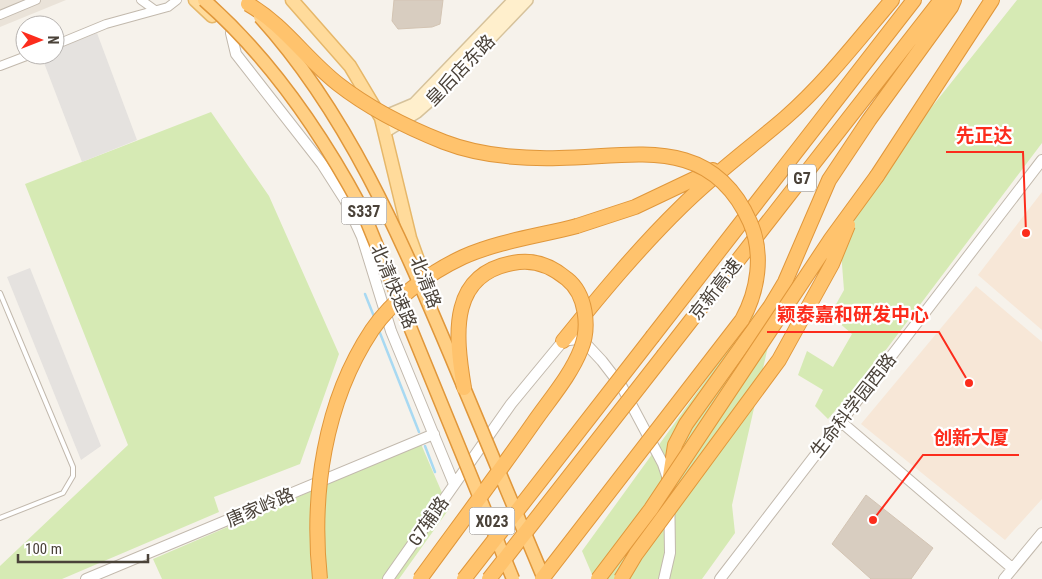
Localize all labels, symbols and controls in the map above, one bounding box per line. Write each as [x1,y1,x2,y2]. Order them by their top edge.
north arrow [15,15,65,65]
street label: 皇后店东路 [421,30,499,110]
text: N [45,36,61,44]
callout: 先正达 [946,118,1023,152]
text: 先正达 [955,124,1013,147]
road number: G7 [788,164,816,192]
road number: S337 [342,198,386,225]
street label: 北清快速路 [367,240,421,332]
street label: 北清路 [407,253,445,311]
street label: 京新高速 [685,254,745,324]
callout: 颖泰嘉和研发中心 [767,298,939,332]
text: 颖泰嘉和研发中心 [777,303,929,326]
street label: 生命科学园西路 [806,349,900,461]
callout: 创新大厦 [923,421,1019,455]
text: 创新大厦 [933,426,1009,449]
street label: 唐家岭路 [223,483,297,531]
street label: G7辅路 [403,492,453,550]
road number: X023 [470,508,514,534]
scale bar [18,532,148,564]
text: 100 m [25,540,62,558]

